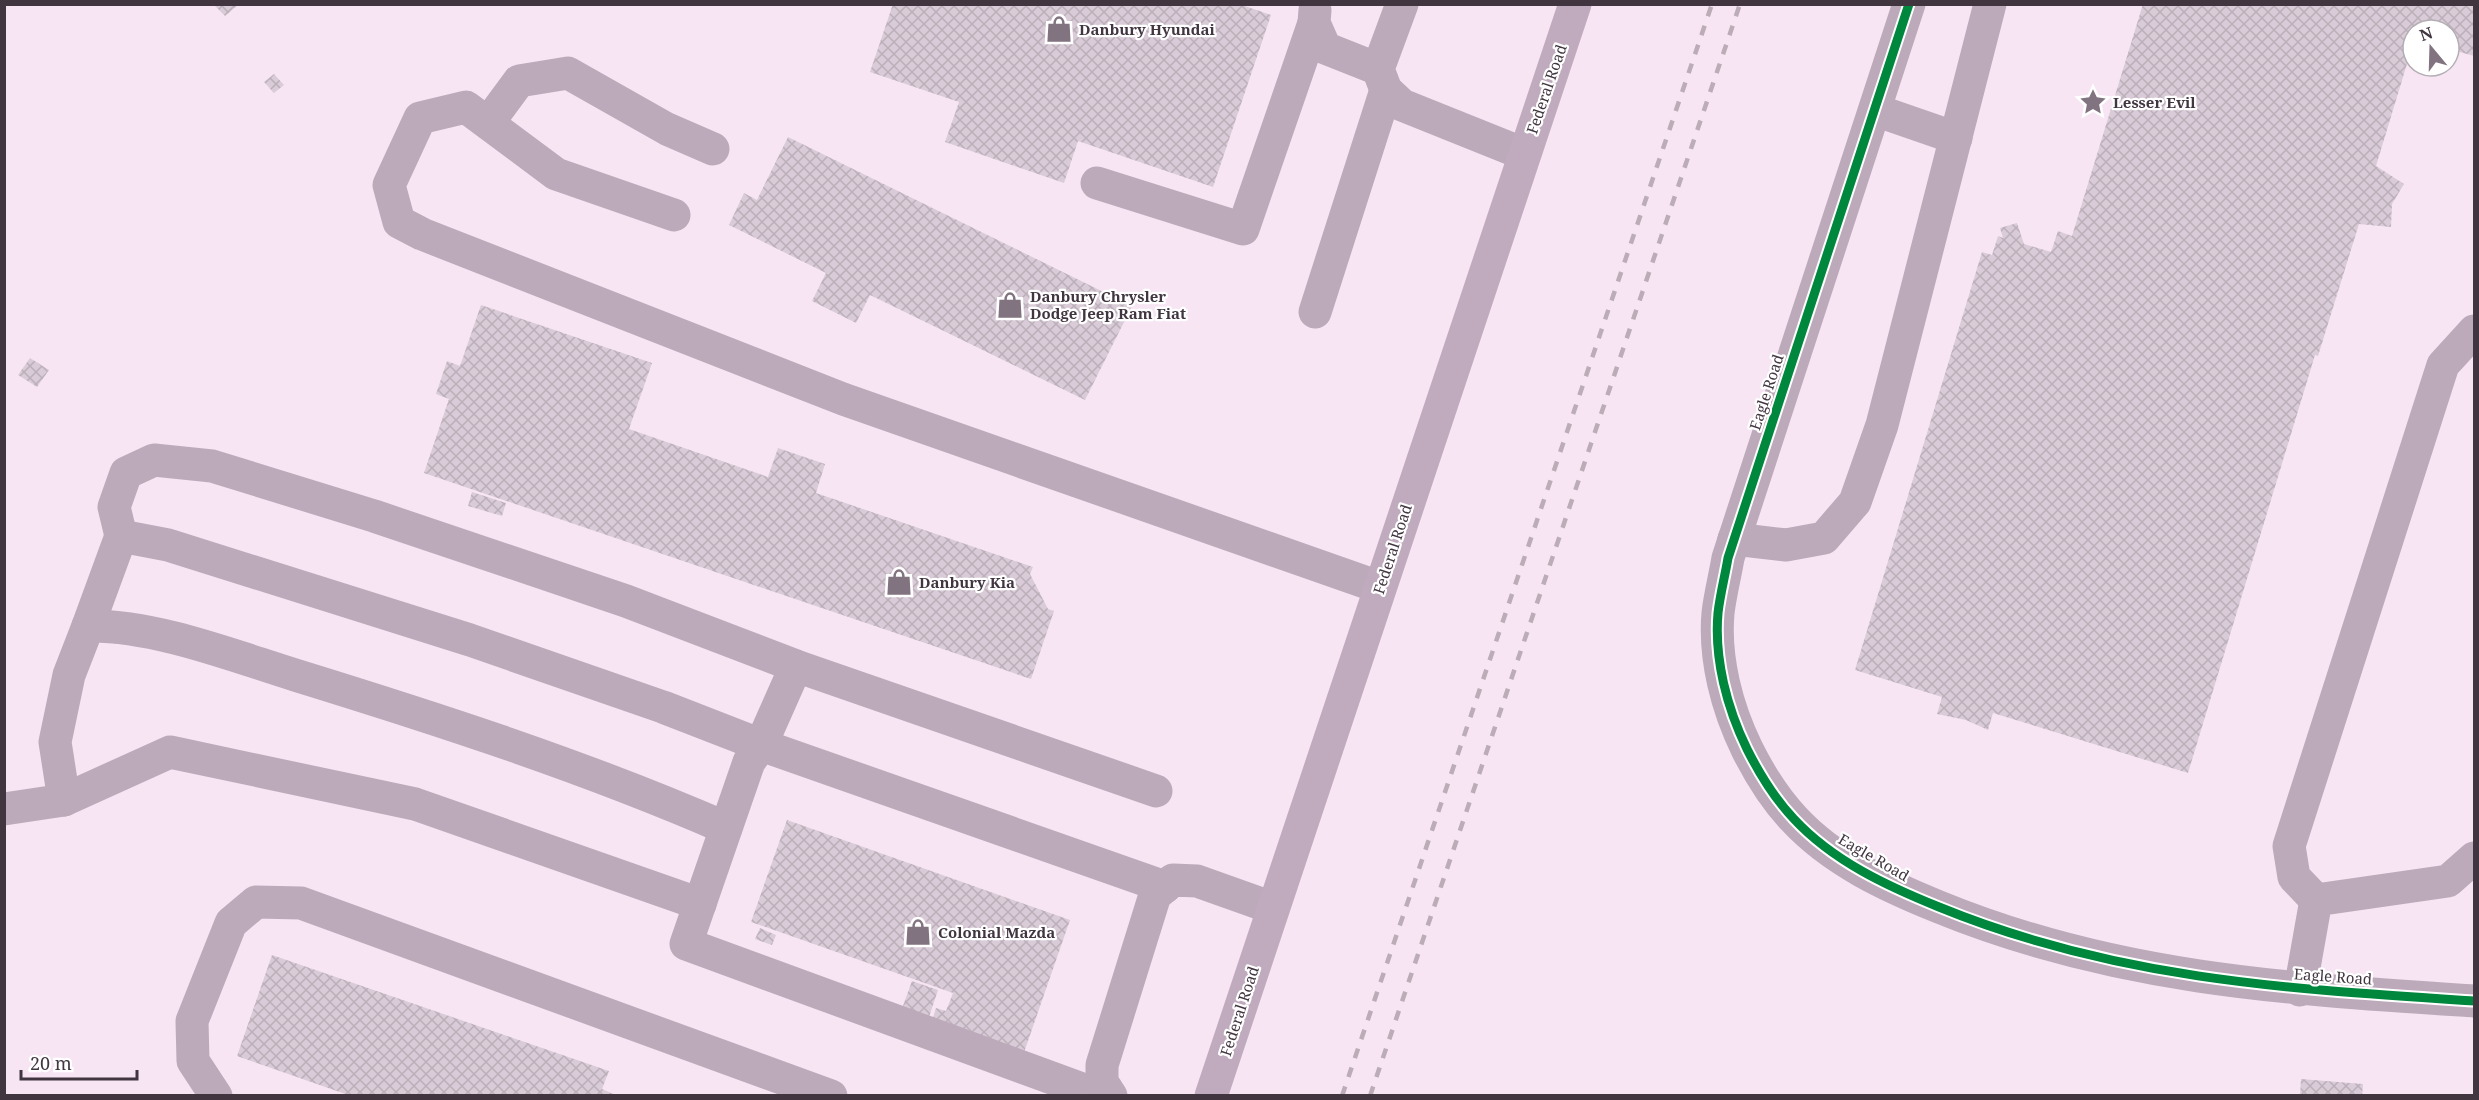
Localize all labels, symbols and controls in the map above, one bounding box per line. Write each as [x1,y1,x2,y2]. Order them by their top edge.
shop icon: Danbury Hyundai [1044,14,1074,44]
north arrow [2401,18,2461,78]
place label: Danbury Hyundai [1079,19,1215,39]
text: N [2417,21,2436,46]
street label: Federal Road [1521,42,1571,136]
place icon: Lesser Evil [2078,87,2108,117]
place label: Lesser Evil [2113,92,2196,112]
place label: Danbury Chrysler Dodge Jeep Ram Fiat [1030,286,1186,323]
shop icon: Danbury Chrysler Dodge Jeep Ram Fiat [995,290,1025,320]
street label: Eagle Road [1744,352,1788,432]
street label: Federal Road [1368,501,1416,597]
shop icon: Danbury Kia [884,567,914,597]
place label: Danbury Kia [919,572,1015,592]
street label: Eagle Road [1835,829,1913,885]
shop icon: Colonial Mazda [903,917,933,947]
place label: Colonial Mazda [938,922,1055,942]
street label: Federal Road [1215,963,1263,1059]
street label: Eagle Road [2293,963,2373,989]
scale bar [21,1043,136,1081]
text: 20 m [30,1051,72,1075]

